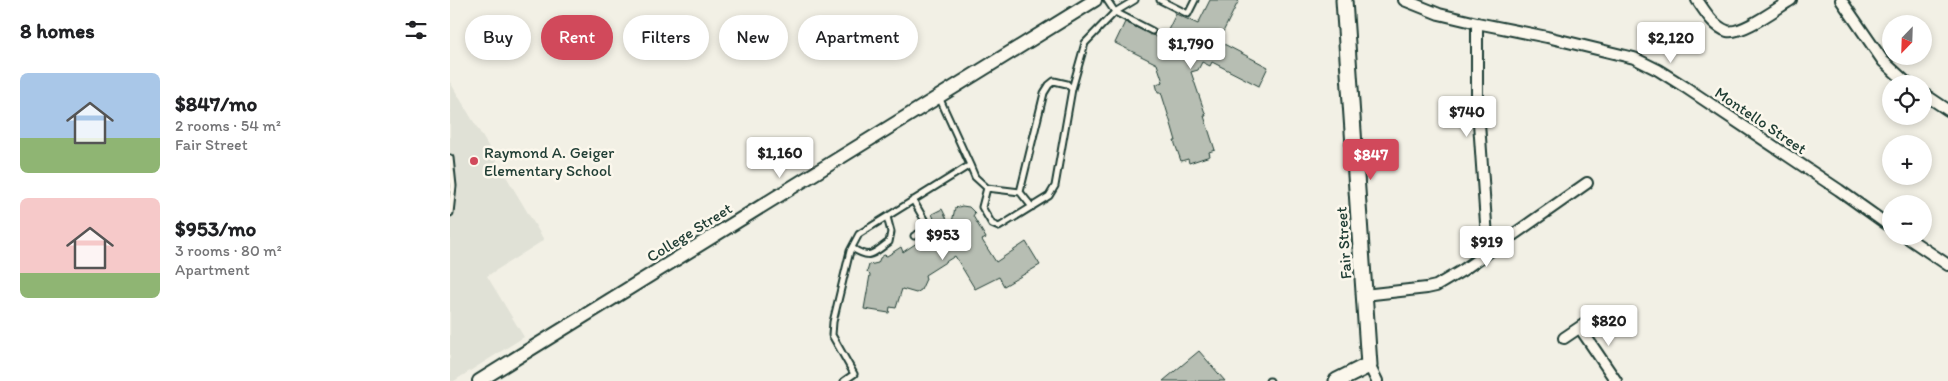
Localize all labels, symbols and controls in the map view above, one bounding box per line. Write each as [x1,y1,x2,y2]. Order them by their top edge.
chip: Buy [465,15,531,60]
chip: Rent [541,15,613,60]
chip: Filters [623,15,709,60]
chip: New [719,15,788,60]
chip: Apartment [798,15,918,60]
north arrow [1882,15,1932,65]
map controls [1882,15,1932,245]
icon: filters [402,16,430,44]
text: 8 homes [20,18,95,43]
pin: $2,120 [1630,22,1712,64]
pin: $1,790 [1150,28,1232,70]
text: $2,120 [1648,28,1694,47]
text: $1,790 [1168,34,1214,53]
button: locate [1882,75,1932,125]
street label: Montello Street [1711,83,1810,158]
text: $847/mo [175,91,257,116]
icon: home [60,93,120,153]
pin: $740 [1437,96,1497,138]
text: $740 [1449,102,1485,121]
text: 2 rooms · 54 m² [175,116,281,135]
text: Fair Street [175,135,248,154]
button: + [1882,135,1932,185]
pin: $1,160 [739,136,821,179]
pin: $847 [1341,138,1401,181]
place label: Raymond A. Geiger Elementary School [484,143,614,180]
text: $1,160 [757,143,803,162]
text: $847 [1354,145,1388,164]
marker: Raymond A. Geiger Elementary School [468,155,480,167]
button: − [1882,195,1932,245]
street label: College Street [643,199,735,266]
street label: Fair Street [1331,206,1356,280]
text: $953/mo [175,216,256,241]
icon: home [60,218,120,278]
pin: $953 [913,218,973,261]
text: $953 [926,225,960,244]
pin: $919 [1457,226,1517,268]
text: $919 [1471,232,1503,251]
text: 3 rooms · 80 m² [175,241,282,260]
text: Apartment [175,260,250,279]
pin: $820 [1579,304,1639,347]
text: $820 [1591,311,1627,330]

